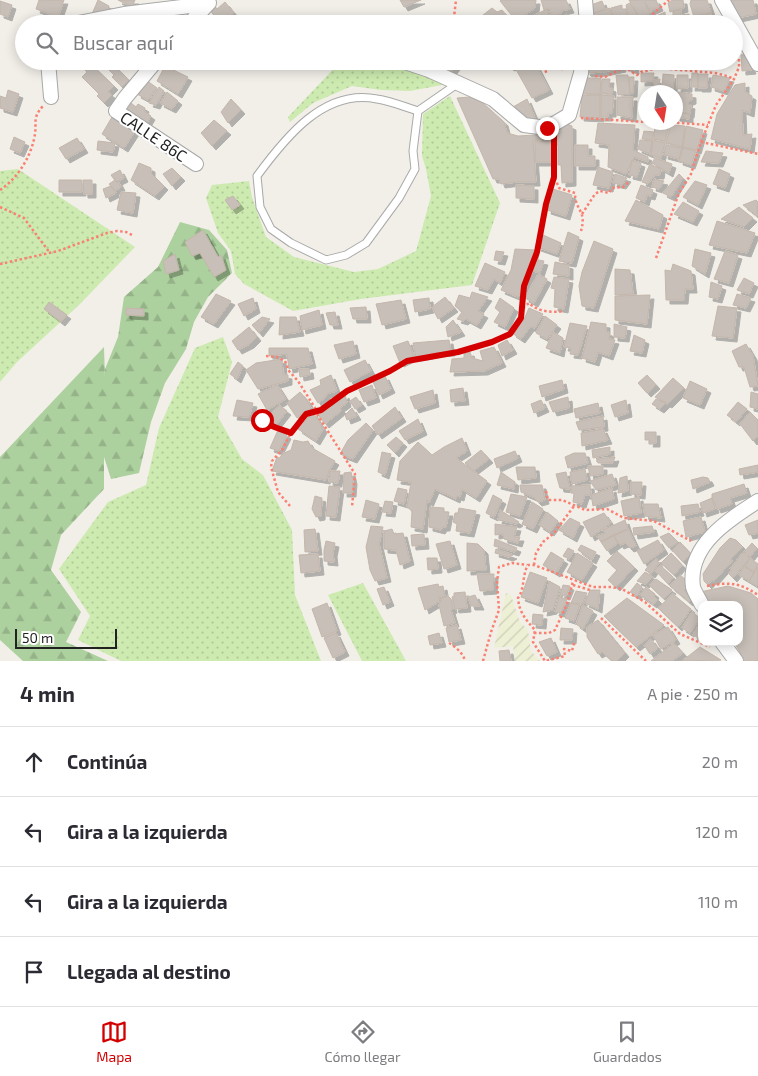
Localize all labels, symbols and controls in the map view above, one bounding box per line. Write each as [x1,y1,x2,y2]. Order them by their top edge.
search box [15,15,743,70]
icon: search [33,29,61,57]
text: Buscar aquí [73,31,173,54]
north arrow [638,85,683,130]
street label: CALLE 86C [117,107,191,165]
route end [536,117,559,140]
route start [251,409,274,432]
map controls [698,601,743,646]
button: layers [698,601,743,646]
scale bar [15,626,118,649]
text: 50 m [22,629,53,646]
text: 4 min [20,681,75,706]
text: A pie · 250 m [647,684,738,703]
icon: ahead [20,748,48,776]
text: Continúa [67,750,147,773]
text: 20 m [702,752,738,771]
icon: left [20,818,48,846]
text: Gira a la izquierda [67,820,228,843]
text: 120 m [695,822,738,841]
icon: left [20,888,48,916]
text: Gira a la izquierda [67,890,228,913]
text: 110 m [698,892,738,911]
icon: arrive [20,958,48,986]
text: Llegada al destino [67,960,231,983]
tab: Mapa [96,1018,132,1065]
tab: Cómo llegar [324,1018,401,1065]
tab: Guardados [593,1018,662,1065]

